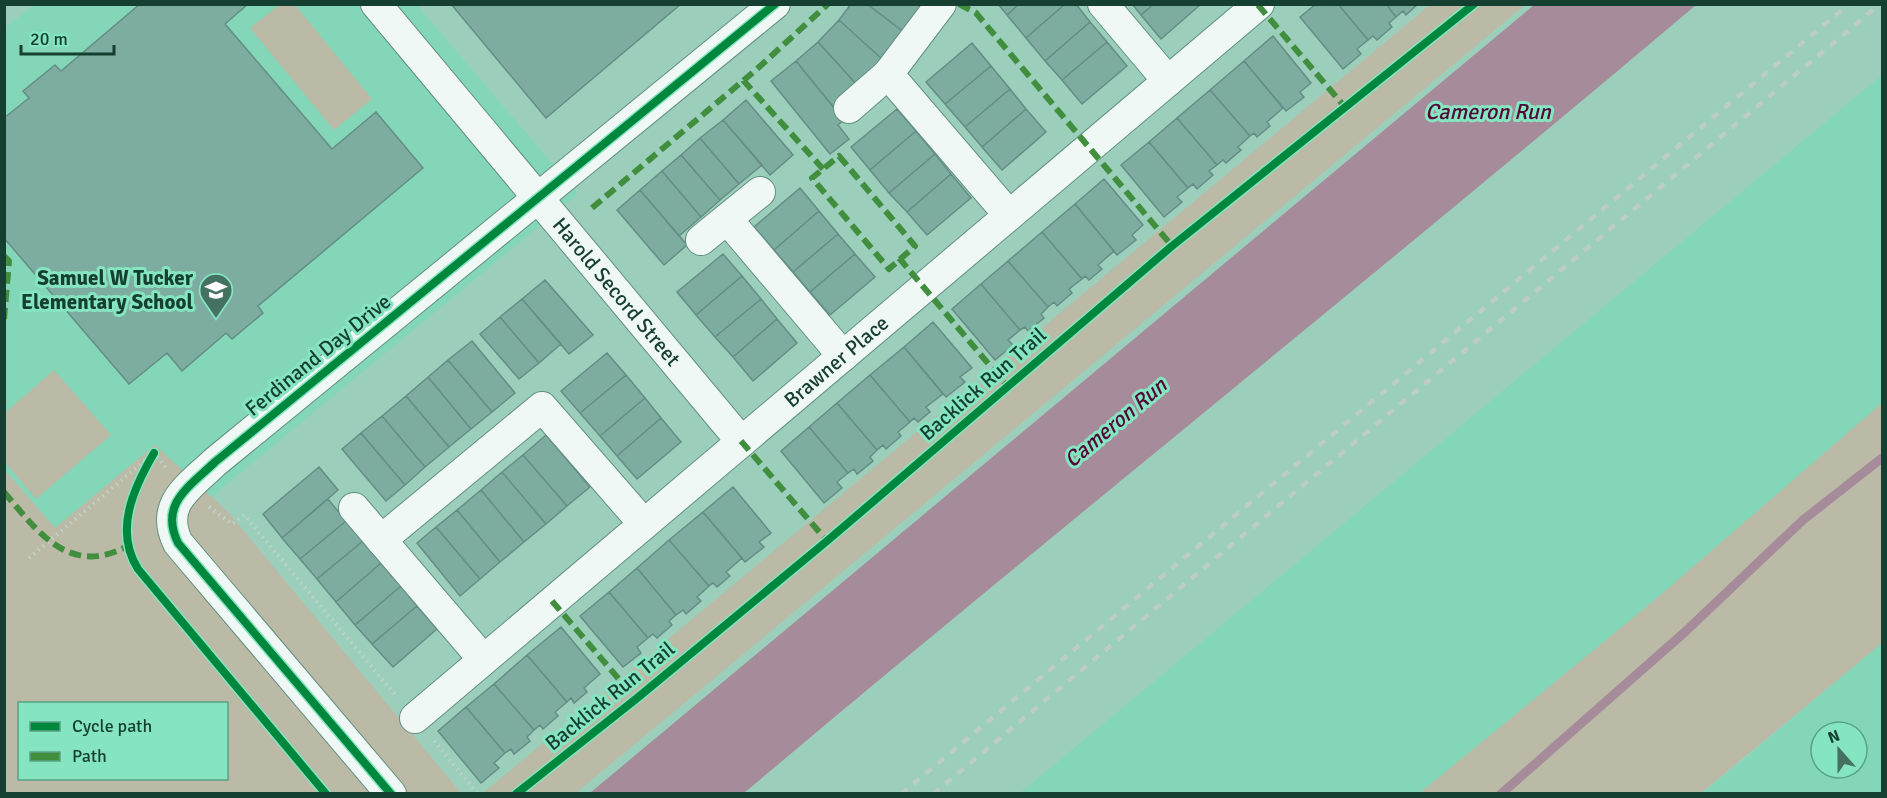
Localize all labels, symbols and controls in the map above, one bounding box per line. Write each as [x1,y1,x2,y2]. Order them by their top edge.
scale bar [21,18,114,56]
text: 20 m [30,28,68,50]
water label: Cameron Run [1425,98,1552,125]
street label: Harold Secord Street [547,212,686,371]
place label: Samuel W Tucker Elementary School [21,265,194,315]
school or university icon: Samuel W Tucker Elementary School [198,272,234,319]
street label: Ferdinand Day Drive [240,288,396,422]
street label: Brawner Place [779,310,894,413]
street label: Backlick Run Trail [914,322,1052,446]
water label: Cameron Run [1059,371,1173,473]
street label: Backlick Run Trail [540,636,680,756]
legend [18,702,228,780]
text: Cycle path [72,715,152,737]
north arrow [1809,720,1869,780]
text: N [1825,726,1843,748]
text: Path [72,745,107,767]

